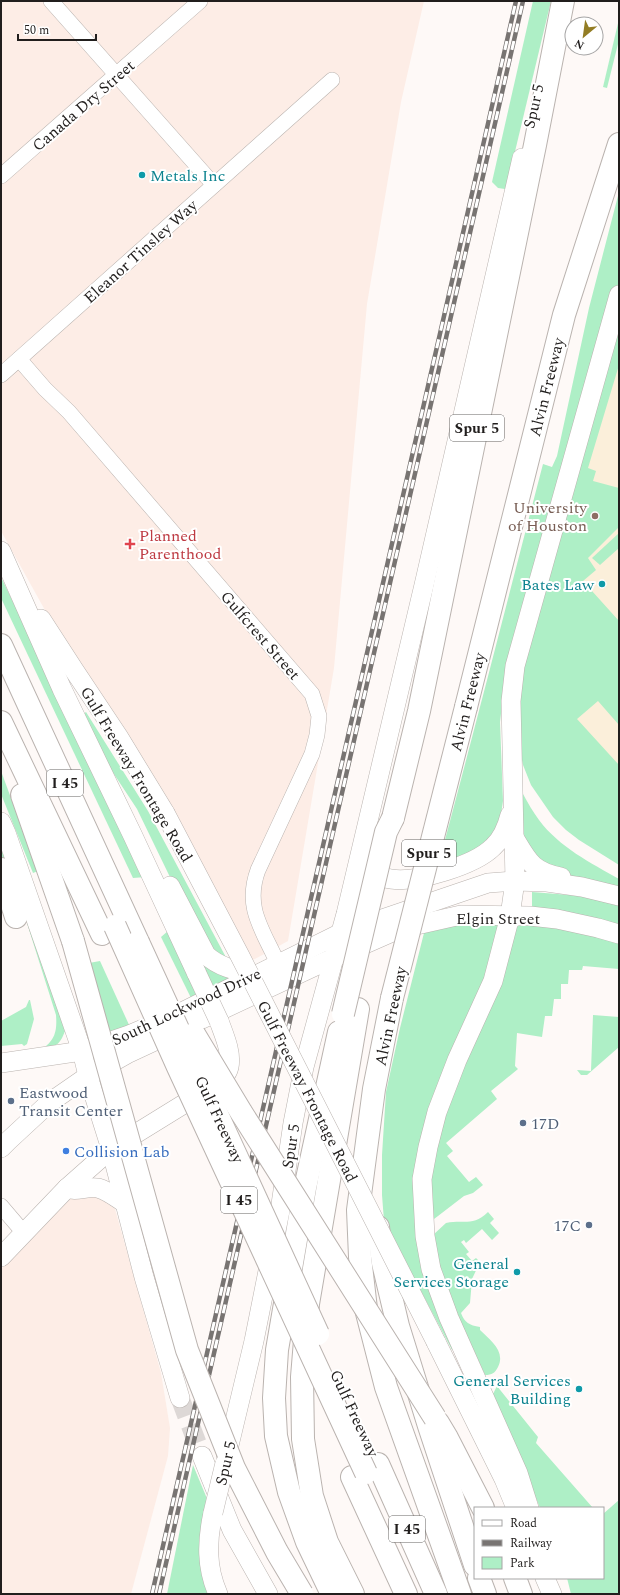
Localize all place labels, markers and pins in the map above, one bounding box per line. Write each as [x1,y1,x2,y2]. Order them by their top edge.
place label: Metals Inc [150,164,225,188]
marker: Metals Inc [137,170,147,180]
place label: University of Houston [508,496,588,538]
marker: University of Houston [590,511,600,521]
place label: Planned Parenthood [139,524,222,566]
marker: Planned Parenthood [124,538,136,550]
place label: Bates Law [521,573,595,597]
marker: Bates Law [597,579,607,589]
place label: Eastwood Transit Center [19,1081,123,1123]
marker: Eastwood Transit Center [6,1096,16,1106]
place label: 17D [531,1112,559,1136]
marker: 17D [518,1118,528,1128]
place label: Collision Lab [74,1140,169,1164]
marker: Collision Lab [61,1146,71,1156]
place label: 17C [553,1214,581,1238]
marker: 17C [584,1220,594,1230]
place label: General Services Storage [394,1252,509,1294]
marker: General Services Storage [512,1267,522,1277]
place label: General Services Building [453,1369,571,1411]
marker: General Services Building [574,1384,584,1394]

